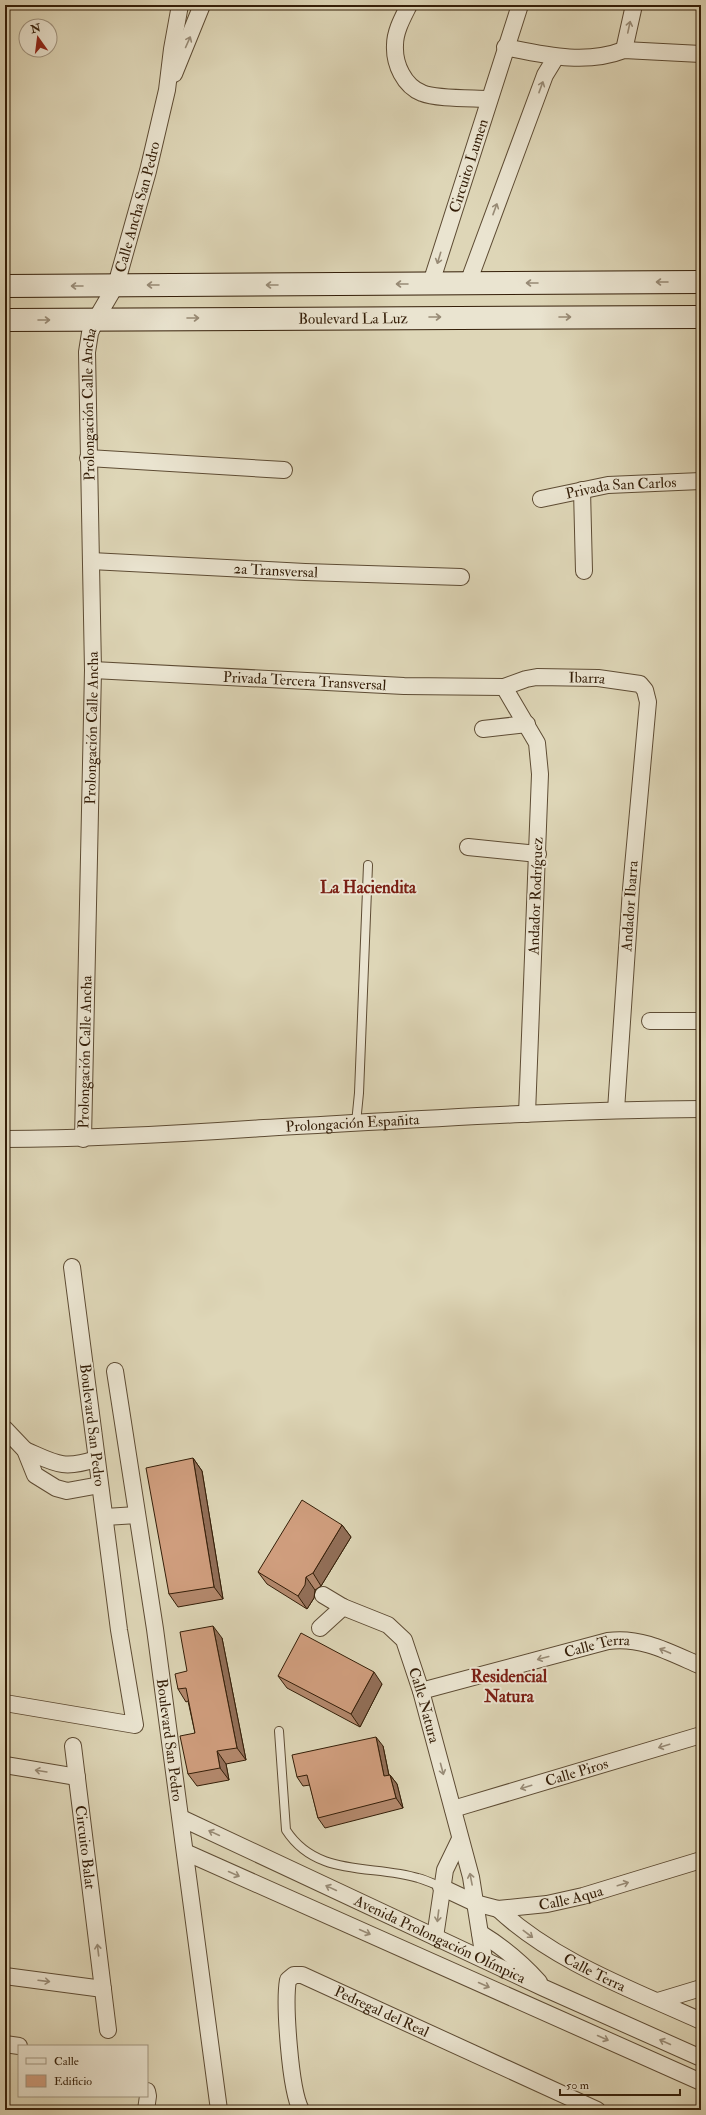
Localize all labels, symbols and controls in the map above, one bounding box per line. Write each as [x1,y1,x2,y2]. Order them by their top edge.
north arrow [18,18,58,58]
text: N [28,21,43,37]
one-way arrow [625,21,633,34]
one-way arrow [185,36,192,48]
one-way arrow [537,82,545,94]
street label: Circuito Lumen [445,116,493,215]
street label: Calle Ancha San Pedro [110,140,164,275]
one-way arrow [492,204,500,216]
one-way arrow [435,252,442,265]
one-way arrow [656,278,669,286]
one-way arrow [526,279,539,287]
one-way arrow [396,280,409,288]
one-way arrow [147,281,160,289]
one-way arrow [266,281,279,288]
one-way arrow [71,282,84,290]
street label: Boulevard La Luz [298,309,408,328]
one-way arrow [428,313,441,321]
one-way arrow [558,313,571,321]
one-way arrow [186,314,199,322]
one-way arrow [37,316,50,324]
street label: Prolongación Calle Ancha [77,324,101,481]
street label: Privada San Carlos [564,473,677,503]
street label: 2a Transversal [233,559,318,582]
street label: Prolongación Calle Ancha [81,650,103,805]
street label: Privada Tercera Transversal [223,667,387,695]
street label: Ibarra [568,668,608,689]
street label: Andador Rodríguez [524,837,548,956]
street label: Andador Ibarra [617,859,643,953]
district label: La Haciendita [320,877,417,898]
street label: Prolongación Calle Ancha [74,974,96,1129]
street label: Prolongación Españita [285,1110,421,1136]
street label: Boulevard San Pedro [75,1362,109,1488]
street label: Calle Terra [562,1631,632,1662]
one-way arrow [659,1646,671,1654]
one-way arrow [537,1655,550,1662]
street label: Calle Natura [404,1665,444,1746]
district label: Residencial Natura [471,1666,548,1707]
street label: Boulevard San Pedro [152,1677,187,1803]
one-way arrow [657,1743,670,1750]
street label: Calle Piros [543,1754,610,1790]
one-way arrow [439,1763,446,1776]
one-way arrow [35,1767,48,1775]
one-way arrow [519,1784,532,1791]
street label: Circuito Balat [71,1804,100,1890]
one-way arrow [208,1829,220,1836]
one-way arrow [227,1870,239,1878]
one-way arrow [467,1873,475,1886]
one-way arrow [616,1880,629,1887]
street label: Calle Aqua [538,1881,606,1914]
one-way arrow [326,1884,338,1891]
street label: Avenida Prolongación Olímpica [350,1891,530,1988]
one-way arrow [434,1909,442,1922]
one-way arrow [359,1929,371,1936]
one-way arrow [522,1930,533,1939]
one-way arrow [94,1944,102,1957]
street label: Calle Terra [560,1949,629,1996]
one-way arrow [37,1978,50,1985]
street label: Pedregal del Real [331,1982,432,2041]
one-way arrow [477,1982,489,1989]
one-way arrow [596,2035,608,2042]
one-way arrow [660,2038,672,2046]
legend [18,2045,148,2097]
text: Calle [54,2054,79,2069]
scale bar [560,2071,680,2097]
text: Edificio [54,2074,92,2089]
text: 50 m [566,2078,590,2093]

